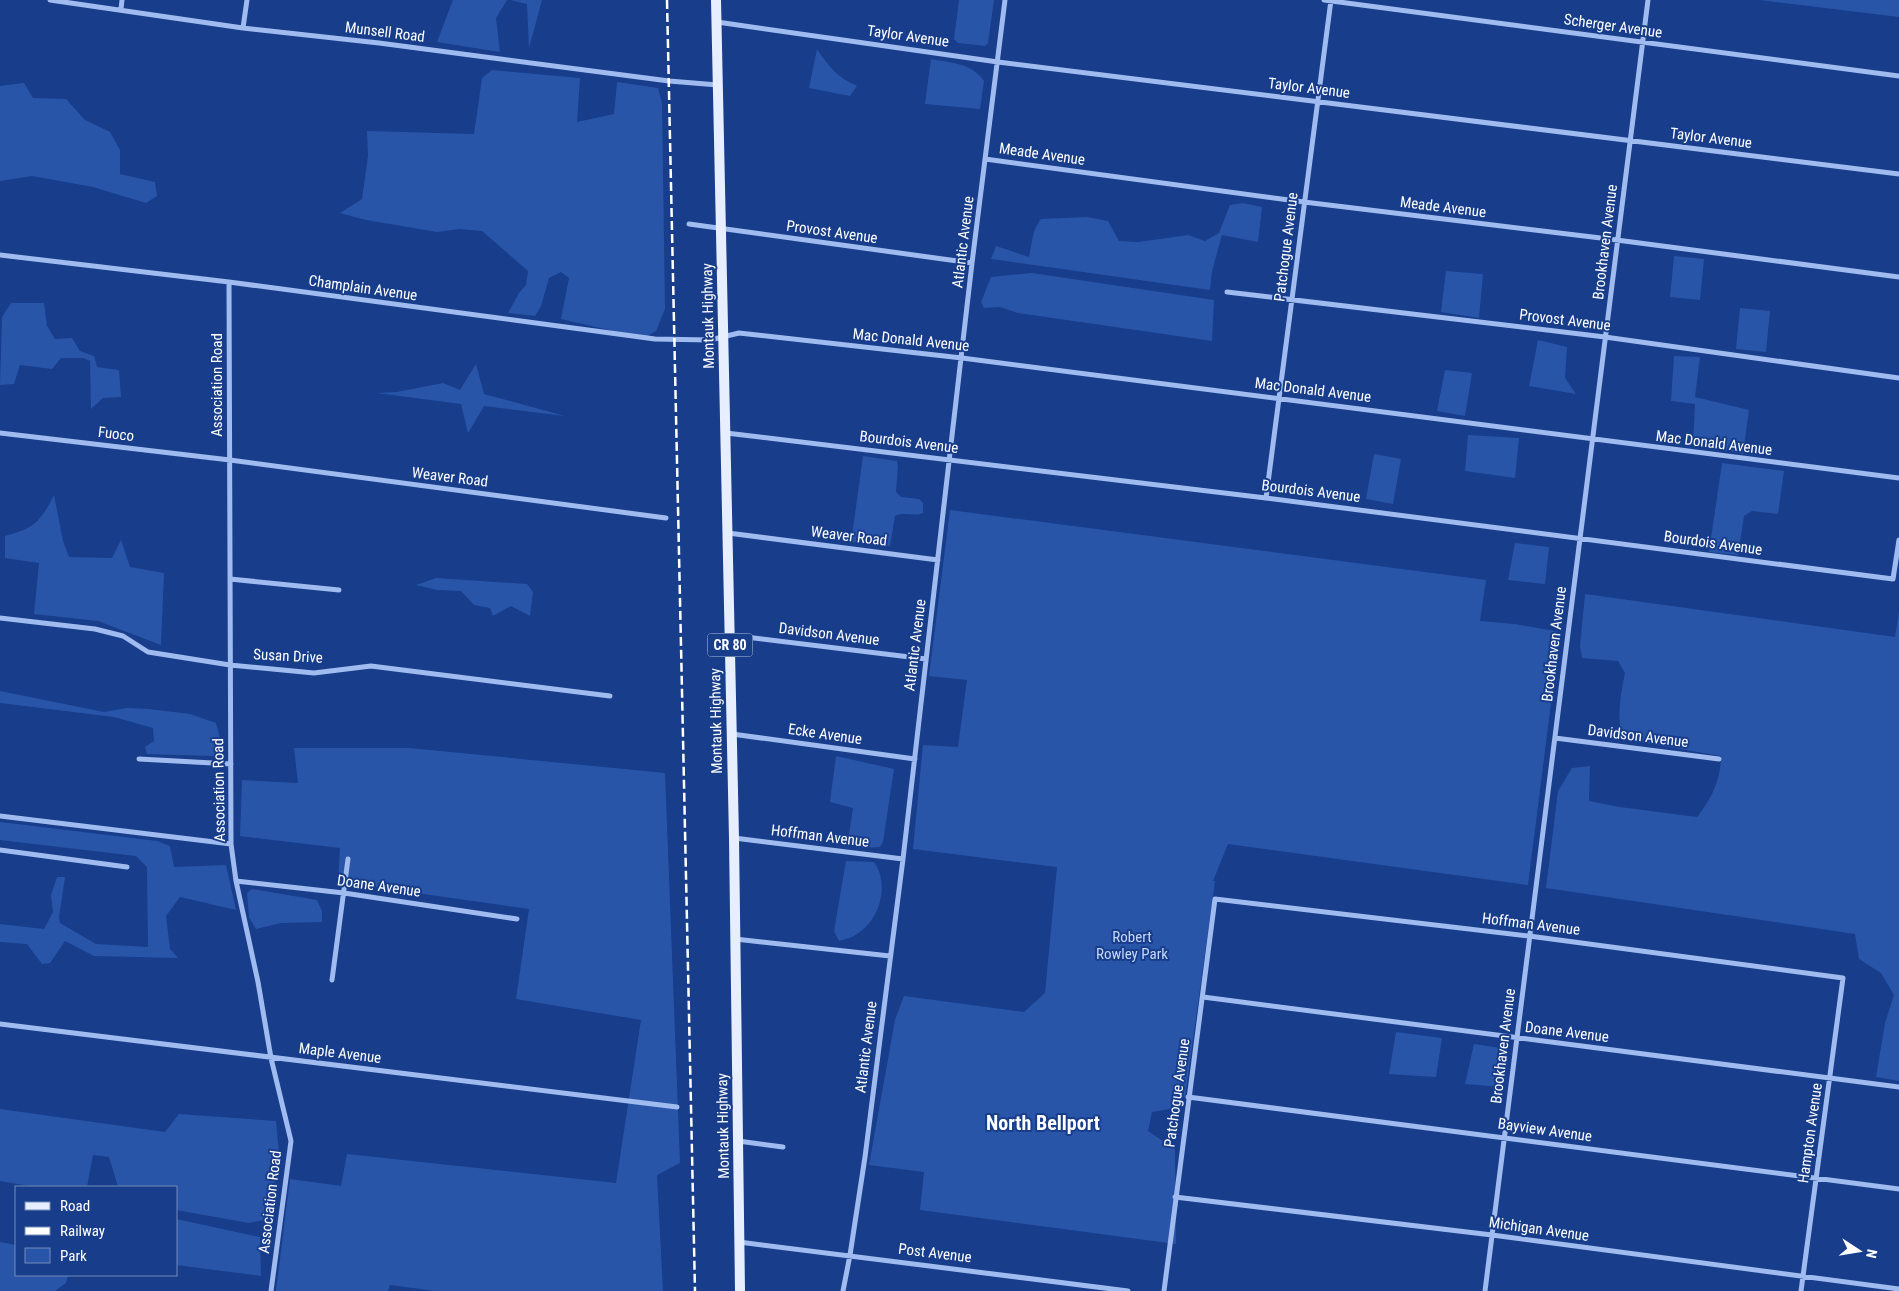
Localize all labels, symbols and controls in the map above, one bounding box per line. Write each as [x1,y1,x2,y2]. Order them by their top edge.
street label: Scherger Avenue [1563,10,1663,42]
street label: Munsell Road [344,18,426,46]
street label: Taylor Avenue [866,21,950,51]
street label: Taylor Avenue [1267,74,1351,102]
street label: Taylor Avenue [1669,124,1753,152]
street label: Meade Avenue [998,139,1086,169]
street label: Brookhaven Avenue [1589,183,1621,301]
street label: Patchogue Avenue [1270,191,1302,303]
street label: Meade Avenue [1399,193,1487,221]
street label: Atlantic Avenue [948,195,978,289]
street label: Provost Avenue [785,217,879,247]
street label: Montauk Highway [698,263,718,369]
street label: Champlain Avenue [307,271,419,305]
street label: Provost Avenue [1518,305,1612,335]
street label: Mac Donald Avenue [852,325,970,355]
street label: Association Road [208,333,226,437]
street label: Mac Donald Avenue [1254,374,1372,406]
street label: Fuoco [97,423,135,445]
street label: Bourdois Avenue [859,427,959,457]
street label: Mac Donald Avenue [1655,427,1773,459]
street label: Weaver Road [411,463,489,491]
street label: Bourdois Avenue [1261,476,1361,506]
street label: Weaver Road [810,522,888,550]
street label: Bourdois Avenue [1663,527,1763,559]
street label: Brookhaven Avenue [1538,585,1570,703]
street label: Atlantic Avenue [900,598,930,692]
street label: Davidson Avenue [778,619,880,649]
road number: CR 80 [708,634,752,656]
street label: Susan Drive [253,645,323,667]
street label: Montauk Highway [706,668,726,774]
street label: Ecke Avenue [787,720,863,748]
street label: Davidson Avenue [1587,721,1689,751]
street label: Association Road [209,738,229,842]
street label: Hoffman Avenue [770,821,870,851]
street label: Doane Avenue [336,871,422,901]
street label: Hoffman Avenue [1481,909,1581,939]
park label: Robert Rowley Park [1096,928,1168,963]
street label: Brookhaven Avenue [1487,987,1519,1105]
street label: Atlantic Avenue [851,1000,881,1094]
street label: Doane Avenue [1524,1018,1610,1046]
street label: Patchogue Avenue [1160,1037,1194,1149]
street label: Maple Avenue [298,1039,382,1067]
street label: Montauk Highway [713,1073,733,1179]
street label: Hampton Avenue [1794,1082,1826,1184]
district label: North Bellport [986,1111,1100,1135]
street label: Bayview Avenue [1497,1114,1593,1146]
street label: Association Road [255,1149,285,1255]
legend [15,1186,178,1276]
text: Road [60,1197,90,1215]
street label: Michigan Avenue [1488,1213,1590,1245]
text: Railway [60,1222,105,1240]
north arrow [1834,1226,1884,1276]
street label: Post Avenue [897,1240,973,1266]
text: Park [60,1247,87,1265]
text: N [1863,1248,1880,1260]

